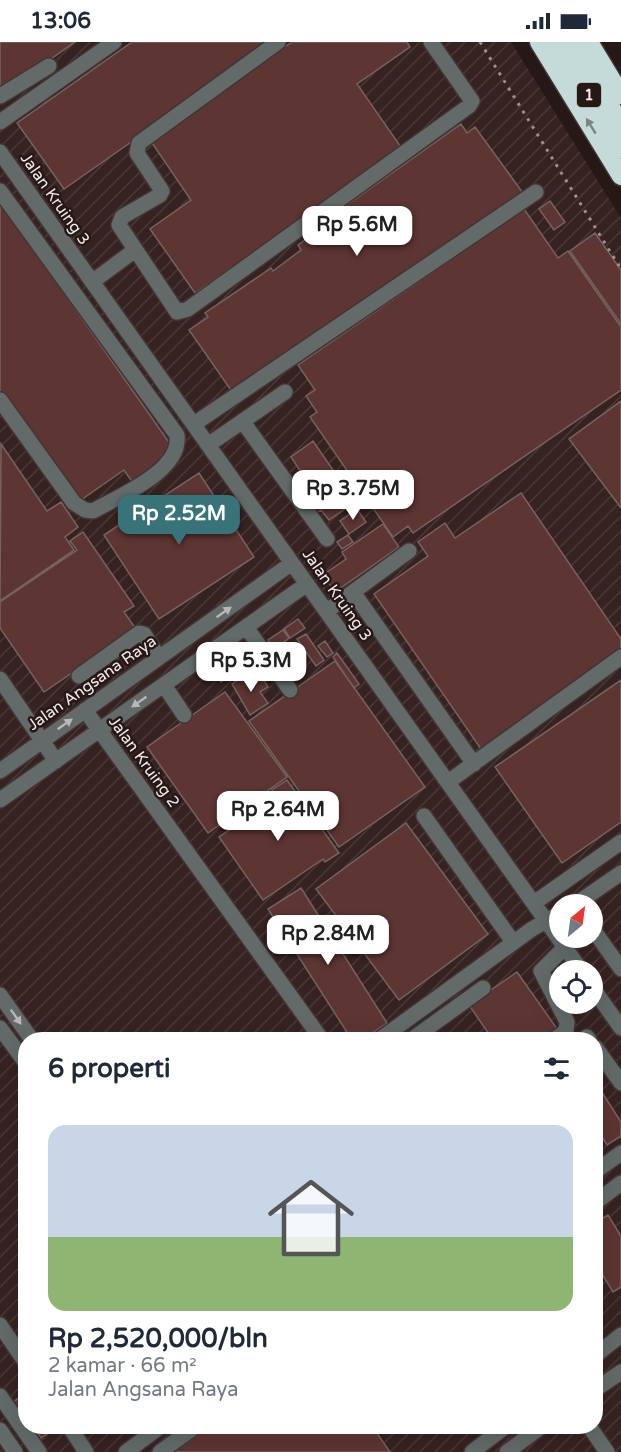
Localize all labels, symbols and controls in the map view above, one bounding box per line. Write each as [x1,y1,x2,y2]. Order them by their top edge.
text: 13:06 [30,8,91,34]
road number: 1 [577,83,601,107]
one-way arrow [585,118,596,134]
street label: Jalan Kruing 3 [16,149,94,249]
pin: Rp 5.6M [302,206,412,257]
text: Rp 5.6M [316,213,398,237]
pin: Rp 3.75M [291,470,415,521]
text: Rp 3.75M [306,477,400,501]
pin: Rp 2.52M [117,495,241,546]
text: Rp 2.52M [132,502,226,526]
street label: Jalan Kruing 3 [298,545,376,645]
one-way arrow [215,606,231,618]
street label: Jalan Angsana Raya [24,631,160,735]
pin: Rp 5.3M [196,642,306,693]
text: Rp 5.3M [210,649,292,673]
one-way arrow [132,696,148,708]
street label: Jalan Kruing 2 [104,712,184,812]
one-way arrow [57,719,72,731]
pin: Rp 2.64M [216,791,340,842]
text: Rp 2.64M [231,798,325,822]
north arrow [549,894,603,948]
map controls [549,894,603,1014]
pin: Rp 2.84M [266,915,390,966]
text: Rp 2.84M [281,922,375,946]
button: locate [549,960,603,1014]
one-way arrow [10,1009,22,1025]
icon: filters [540,1052,573,1085]
text: 6 properti [48,1053,170,1084]
icon: home [257,1164,365,1272]
text: Rp 2,520,000/bln [48,1323,268,1354]
text: 2 kamar · 66 m² [48,1354,197,1378]
text: Jalan Angsana Raya [48,1378,238,1402]

